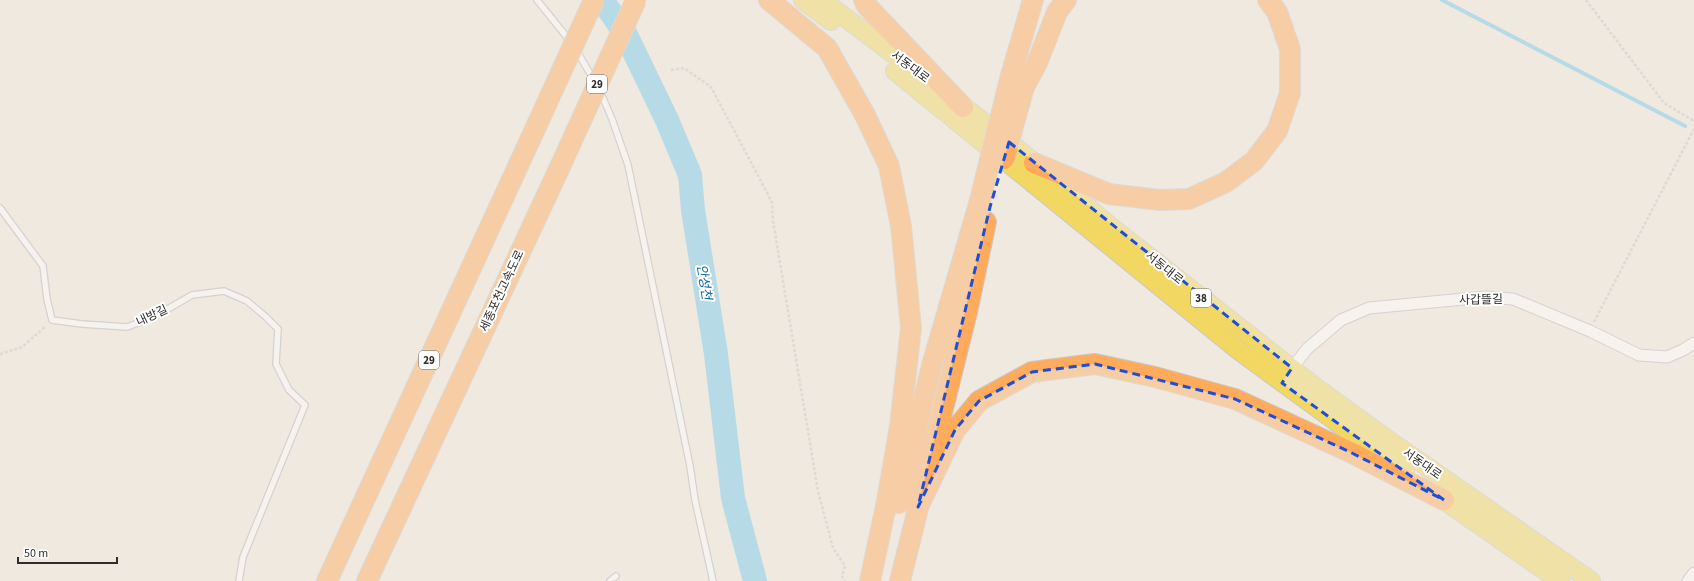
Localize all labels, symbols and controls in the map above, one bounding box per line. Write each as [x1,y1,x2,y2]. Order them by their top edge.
street label: 서동대로 [887,47,933,87]
road number: 29 [587,75,607,93]
street label: 세종포천고속도로 [476,247,528,335]
street label: 서동대로 [1141,247,1187,289]
water label: 안성천 [692,263,716,302]
road number: 38 [1191,289,1211,307]
street label: 사갑뜰길 [1459,291,1503,309]
street label: 내방길 [133,301,171,331]
road number: 29 [419,351,439,369]
street label: 서동대로 [1399,444,1445,484]
scale bar [18,539,117,565]
text: 50 m [24,545,48,562]

